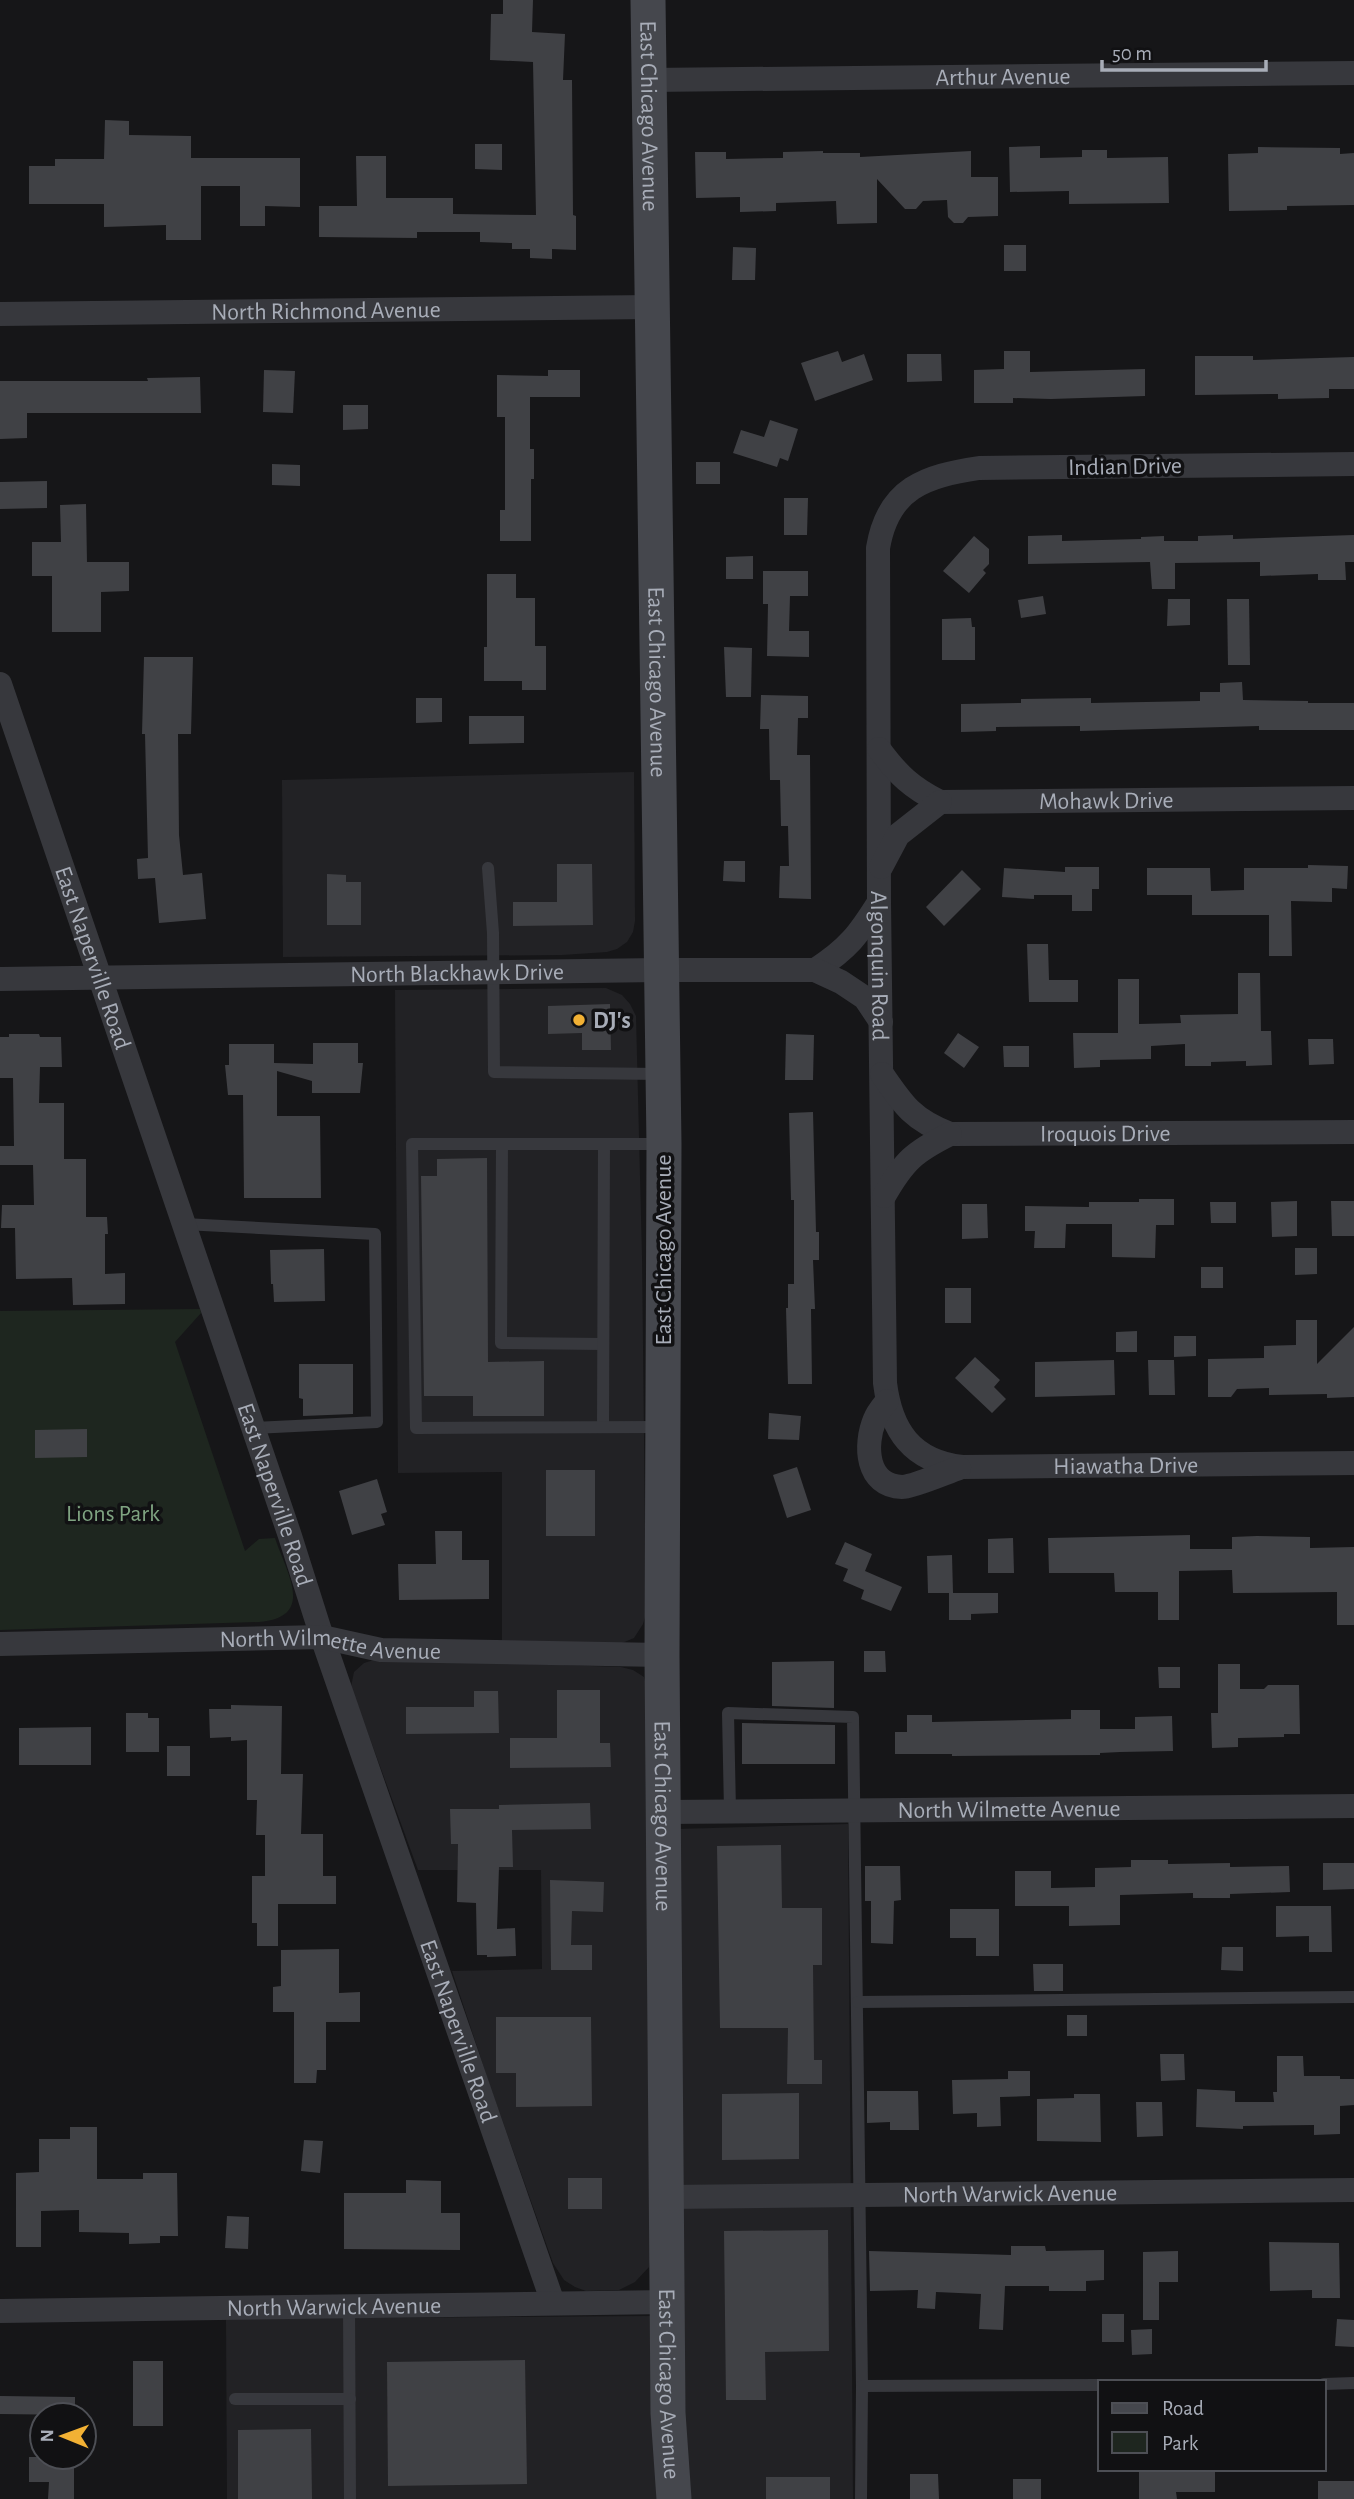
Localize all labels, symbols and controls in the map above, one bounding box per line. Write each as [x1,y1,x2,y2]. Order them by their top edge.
street label: East Chicago Avenue [635,20,662,212]
scale bar [1102,28,1266,72]
text: 50 m [1112,43,1152,64]
street label: Arthur Avenue [935,65,1071,90]
street label: North Richmond Avenue [211,298,441,325]
street label: Indian Drive [1068,454,1182,480]
street label: East Chicago Avenue [643,586,670,778]
street label: Mohawk Drive [1039,789,1174,814]
street label: East Naperville Road [50,863,134,1053]
street label: Algonquin Road [866,891,892,1041]
street label: North Blackhawk Drive [350,960,564,987]
place label: DJ's [593,1009,631,1033]
marker: DJ's [571,1012,587,1028]
street label: Iroquois Drive [1040,1122,1171,1147]
street label: East Chicago Avenue [652,1155,676,1345]
street label: East Naperville Road [233,1400,316,1589]
street label: Hiawatha Drive [1053,1454,1198,1479]
park label: Lions Park [66,1502,160,1526]
street label: North Wilmette Avenue [219,1626,441,1664]
street label: East Chicago Avenue [650,1720,675,1912]
street label: North Wilmette Avenue [897,1797,1121,1823]
street label: East Naperville Road [415,1937,500,2126]
street label: North Warwick Avenue [903,2181,1117,2208]
street label: East Chicago Avenue [654,2288,684,2480]
street label: North Warwick Avenue [227,2294,441,2321]
legend [1098,2380,1326,2471]
text: Road [1162,2398,1204,2419]
north arrow [28,2401,98,2471]
text: N [38,2429,57,2443]
text: Park [1162,2433,1199,2454]

